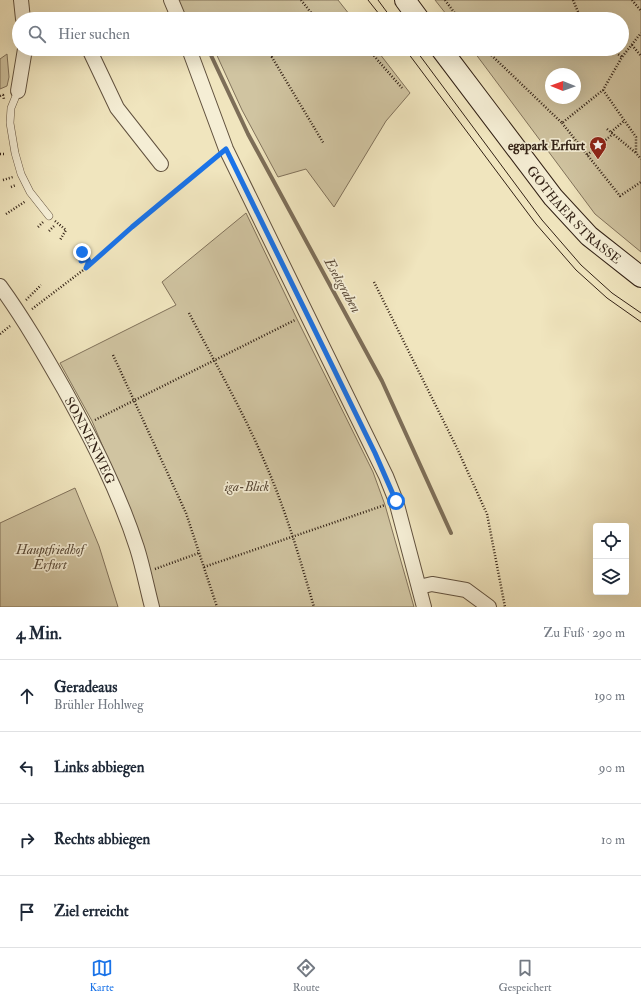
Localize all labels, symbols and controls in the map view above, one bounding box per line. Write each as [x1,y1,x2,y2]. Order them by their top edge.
search box [12,12,629,56]
icon: search [26,23,48,45]
text: Hier suchen [58,25,130,44]
north arrow [545,68,581,104]
place icon: egapark Erfurt [588,135,608,160]
place label: egapark Erfurt [508,138,586,155]
street label: GOTHAER STRASSE [523,163,624,267]
route end [73,243,91,261]
water label: Eselsgraben [320,254,365,316]
street label: SONNENWEG [61,394,118,487]
park label: iga-Blick [225,479,269,495]
route start [387,492,405,510]
map controls [593,523,629,595]
button: locate [593,523,629,559]
park label: Hauptfriedhof Erfurt [15,542,87,573]
button: layers [593,559,629,595]
text: 4 Min. [16,623,62,644]
text: Zu Fuß · 290 m [543,625,625,641]
text: Geradeaus [54,678,117,697]
icon: ahead [16,685,38,707]
text: 190 m [594,688,625,704]
text: Brühler Hohlweg [54,697,144,713]
icon: left [16,757,38,779]
text: Links abbiegen [54,758,144,777]
text: 90 m [599,760,625,776]
icon: right [16,829,38,851]
text: Rechts abbiegen [54,830,150,849]
text: 10 m [601,832,625,848]
icon: arrive [16,901,38,923]
text: Ziel erreicht [54,902,129,921]
tab: Karte [89,957,114,994]
tab: Route [293,957,320,994]
tab: Gespeichert [498,957,552,994]

